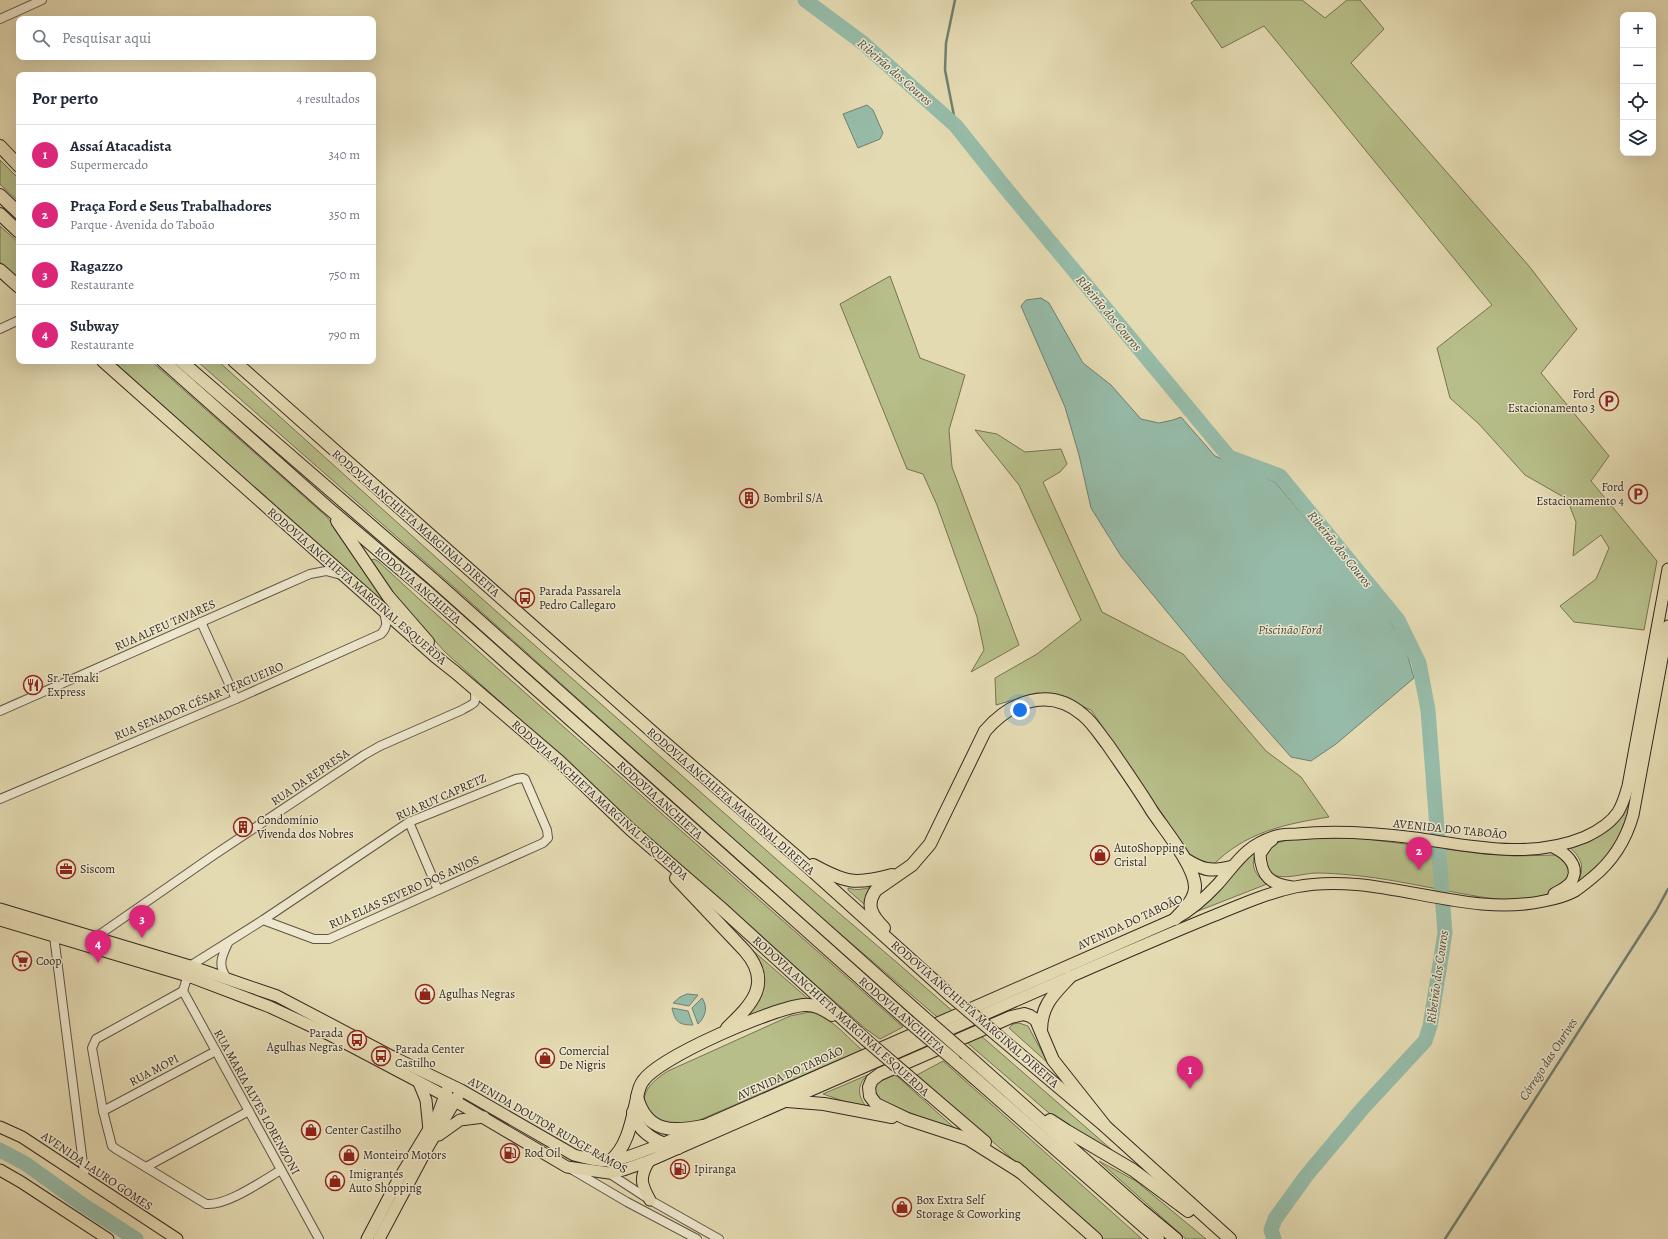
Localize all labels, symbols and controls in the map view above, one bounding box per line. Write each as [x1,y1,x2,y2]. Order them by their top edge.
map controls [1620,12,1656,156]
button: + [1620,12,1656,48]
search box [16,16,376,60]
icon: search [30,27,52,49]
text: Pesquisar aqui [62,28,151,48]
water label: Ribeirão dos Couros [854,35,936,110]
button: − [1620,48,1656,84]
button: locate [1620,84,1656,120]
text: Por perto [32,87,98,110]
text: 4 resultados [296,90,360,107]
button: layers [1620,120,1656,156]
text: Assaí Atacadista [70,136,172,156]
text: 1 [43,146,47,163]
text: 340 m [328,146,360,163]
text: Supermercado [70,156,148,173]
text: Praça Ford e Seus Trabalhadores [70,196,272,216]
text: 2 [42,206,48,223]
text: 350 m [329,206,360,223]
text: Parque · Avenida do Taboão [70,216,214,233]
text: Ragazzo [70,256,123,276]
text: 3 [42,266,48,283]
text: 750 m [329,266,360,283]
water label: Ribeirão dos Couros [1072,272,1146,355]
text: Restaurante [70,276,134,293]
text: Subway [70,316,119,336]
text: 4 [42,326,48,343]
text: 790 m [328,326,360,343]
text: Restaurante [70,336,134,353]
place label: Ford Estacionamento 3 [1508,386,1596,416]
parking icon: Ford Estacionamento 3 [1598,390,1620,412]
street label: RODOVIA ANCHIETA MARGINAL DIREITA [329,446,503,600]
place label: Ford Estacionamento 4 [1536,479,1625,509]
parking icon: Ford Estacionamento 4 [1627,483,1649,505]
building icon: Bombril S/A [738,487,760,509]
place label: Bombril S/A [763,490,824,506]
street label: RODOVIA ANCHIETA MARGINAL ESQUERDA [264,504,451,669]
water label: Ribeirão dos Couros [1304,507,1377,591]
street label: RODOVIA ANCHIETA [372,544,464,626]
place label: Parada Passarela Pedro Callegaro [539,583,621,613]
bus stop icon: Parada Passarela Pedro Callegaro [514,587,536,609]
street label: RUA ALFEU TAVARES [112,596,218,654]
water label: Piscinão Ford [1258,621,1322,638]
street label: RUA SENADOR CÉSAR VERGUEIRO [112,658,286,744]
place label: Sr. Temaki Express [47,670,99,700]
restaurant icon: Sr. Temaki Express [22,674,44,696]
your location [1010,700,1030,720]
street label: RODOVIA ANCHIETA MARGINAL ESQUERDA [509,717,691,883]
street label: RODOVIA ANCHIETA MARGINAL DIREITA [644,724,819,879]
street label: RUA DA REPRESA [268,744,353,809]
street label: RODOVIA ANCHIETA [614,758,706,842]
street label: RUA RUY CAPRETZ [393,770,489,824]
place label: Condomínio Vivenda dos Nobres [256,812,354,842]
street label: AVENIDA DO TABOÃO [1391,815,1508,843]
building icon: Condomínio Vivenda dos Nobres [232,816,254,838]
pin: 2 [1406,837,1432,870]
place label: AutoShopping Cristal [1113,840,1184,870]
shop icon: AutoShopping Cristal [1089,844,1111,866]
street label: RUA ELIAS SEVERO DOS ANJOS [326,852,482,932]
office icon: Siscom [55,858,77,880]
place label: Siscom [80,861,115,877]
street label: AVENIDA DO TABOÃO [1074,891,1185,954]
pin: 3 [129,905,155,938]
water label: Ribeirão dos Couros [1422,929,1452,1025]
pin: 4 [85,930,111,963]
street label: RODOVIA ANCHIETA MARGINAL ESQUERDA [749,932,933,1100]
street label: RODOVIA ANCHIETA MARGINAL DIREITA [888,937,1062,1091]
supermarket icon: Coop [11,950,33,972]
place label: Coop [36,953,62,969]
street label: RODOVIA ANCHIETA [856,974,948,1056]
shop icon: Agulhas Negras [414,983,436,1005]
place label: Agulhas Negras [438,986,515,1002]
water label: Córrego das Ourives [1515,1014,1581,1104]
place label: Parada Agulhas Negras [266,1025,343,1055]
street label: RUA MARIA ALVES LORENZONI [210,1026,304,1178]
bus stop icon: Parada Agulhas Negras [346,1029,368,1051]
place label: Parada Center Castilho [395,1041,465,1071]
street label: AVENIDA DO TABOÃO [734,1042,846,1104]
place label: Comercial De Nigris [559,1043,609,1073]
bus stop icon: Parada Center Castilho [370,1045,392,1067]
shop icon: Comercial De Nigris [534,1047,556,1069]
street label: RUA MOPI [126,1050,182,1090]
pin: 1 [1177,1056,1203,1089]
street label: AVENIDA DOUTOR RUDGE RAMOS [465,1072,630,1177]
shop icon: Center Castilho [300,1119,322,1141]
place label: Center Castilho [325,1122,401,1138]
street label: AVENIDA LAURO GOMES [37,1127,156,1214]
fuel station icon: Rod Oil [499,1142,521,1164]
shop icon: Monteiro Motors [338,1144,360,1166]
place label: Rod Oil [524,1145,560,1161]
place label: Monteiro Motors [363,1147,446,1163]
fuel station icon: Ipiranga [669,1158,691,1180]
place label: Ipiranga [694,1161,737,1177]
place label: Imigrantes Auto Shopping [348,1166,422,1196]
shop icon: Imigrantes Auto Shopping [324,1170,346,1192]
place label: Box Extra Self Storage & Coworking [916,1192,1021,1222]
shop icon: Box Extra Self Storage & Coworking [891,1196,913,1218]

